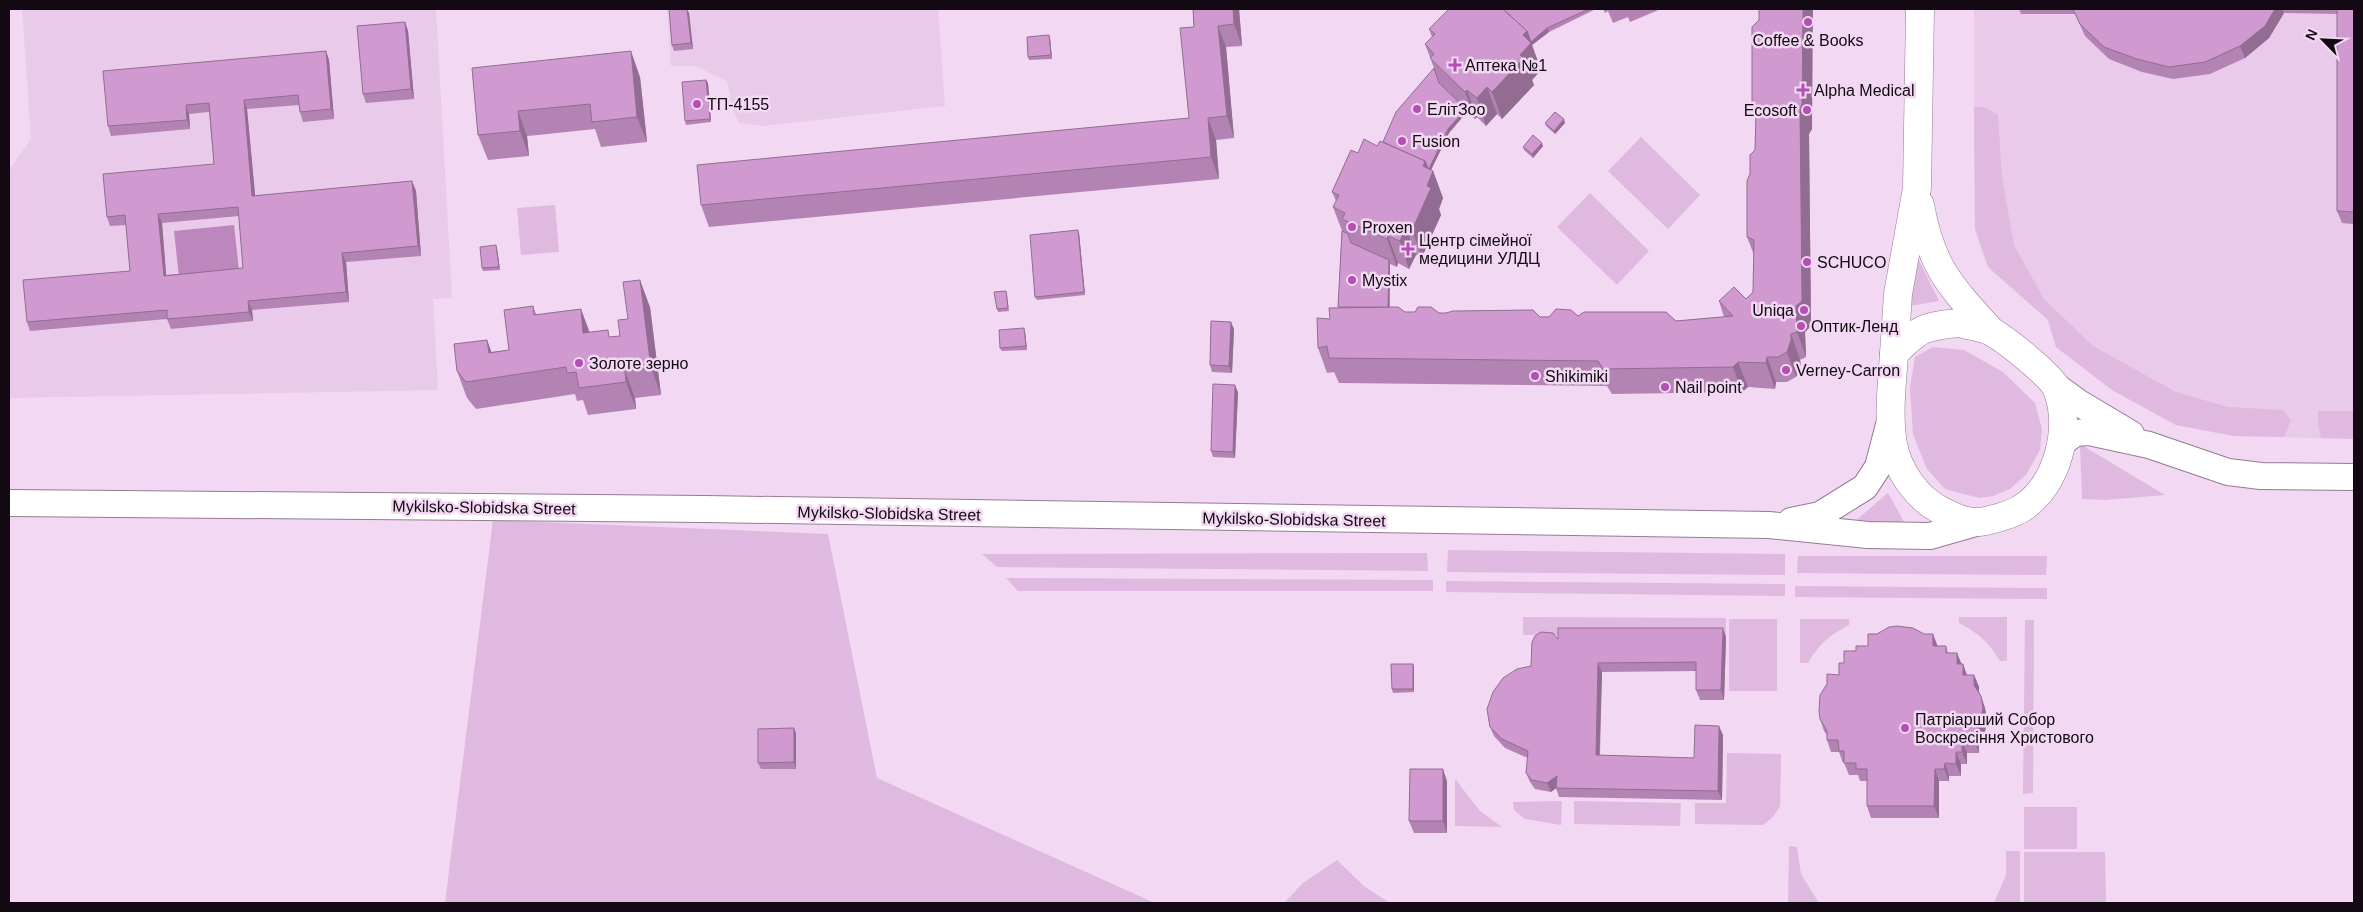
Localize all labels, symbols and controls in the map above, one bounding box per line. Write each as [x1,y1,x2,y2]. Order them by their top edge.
north arrow [2298,15,2348,65]
marker: Coffee & Books [1802,16,1814,28]
text: N [2302,27,2320,43]
place label: Coffee & Books [1753,32,1863,49]
place label: Аптека №1 [1465,57,1547,74]
marker: Аптека №1 [1449,59,1461,71]
place label: Alpha Medical [1814,82,1915,99]
marker: Alpha Medical [1796,83,1810,97]
place label: ТП-4155 [707,96,769,113]
marker: ТП-4155 [691,98,703,110]
place label: ЕлітЗоо [1427,101,1485,118]
place label: Ecosoft [1744,102,1798,119]
marker: ЕлітЗоо [1411,103,1423,115]
marker: Ecosoft [1801,104,1813,116]
place label: Fusion [1412,133,1460,150]
marker: Fusion [1396,135,1408,147]
place label: Proxen [1362,219,1413,236]
marker: Proxen [1346,221,1358,233]
place label: Центр сімейної медицини УЛДЦ [1419,232,1540,267]
marker: Центр сімейної медицини УЛДЦ [1401,242,1415,256]
place label: SCHUCO [1817,254,1886,271]
marker: SCHUCO [1801,256,1813,268]
place label: Mystix [1362,272,1407,289]
marker: Mystix [1346,274,1358,286]
place label: Uniqa [1752,302,1794,319]
marker: Uniqa [1798,304,1810,316]
place label: Оптик-Ленд [1811,318,1899,335]
marker: Оптик-Ленд [1795,320,1807,332]
place label: Золоте зерно [589,355,689,372]
marker: Золоте зерно [573,357,585,369]
place label: Verney-Carron [1796,362,1900,379]
marker: Verney-Carron [1780,364,1792,376]
place label: Shikimiki [1545,368,1608,385]
marker: Shikimiki [1529,370,1541,382]
place label: Nail point [1675,379,1742,396]
marker: Nail point [1659,381,1671,393]
street label: Mykilsko-Slobidska Street [392,497,576,518]
street label: Mykilsko-Slobidska Street [797,503,981,524]
street label: Mykilsko-Slobidska Street [1202,509,1386,530]
place label: Патріарший Собор Воскресіння Христового [1915,711,2094,746]
marker: Патріарший Собор Воскресіння Христового [1899,722,1911,734]

